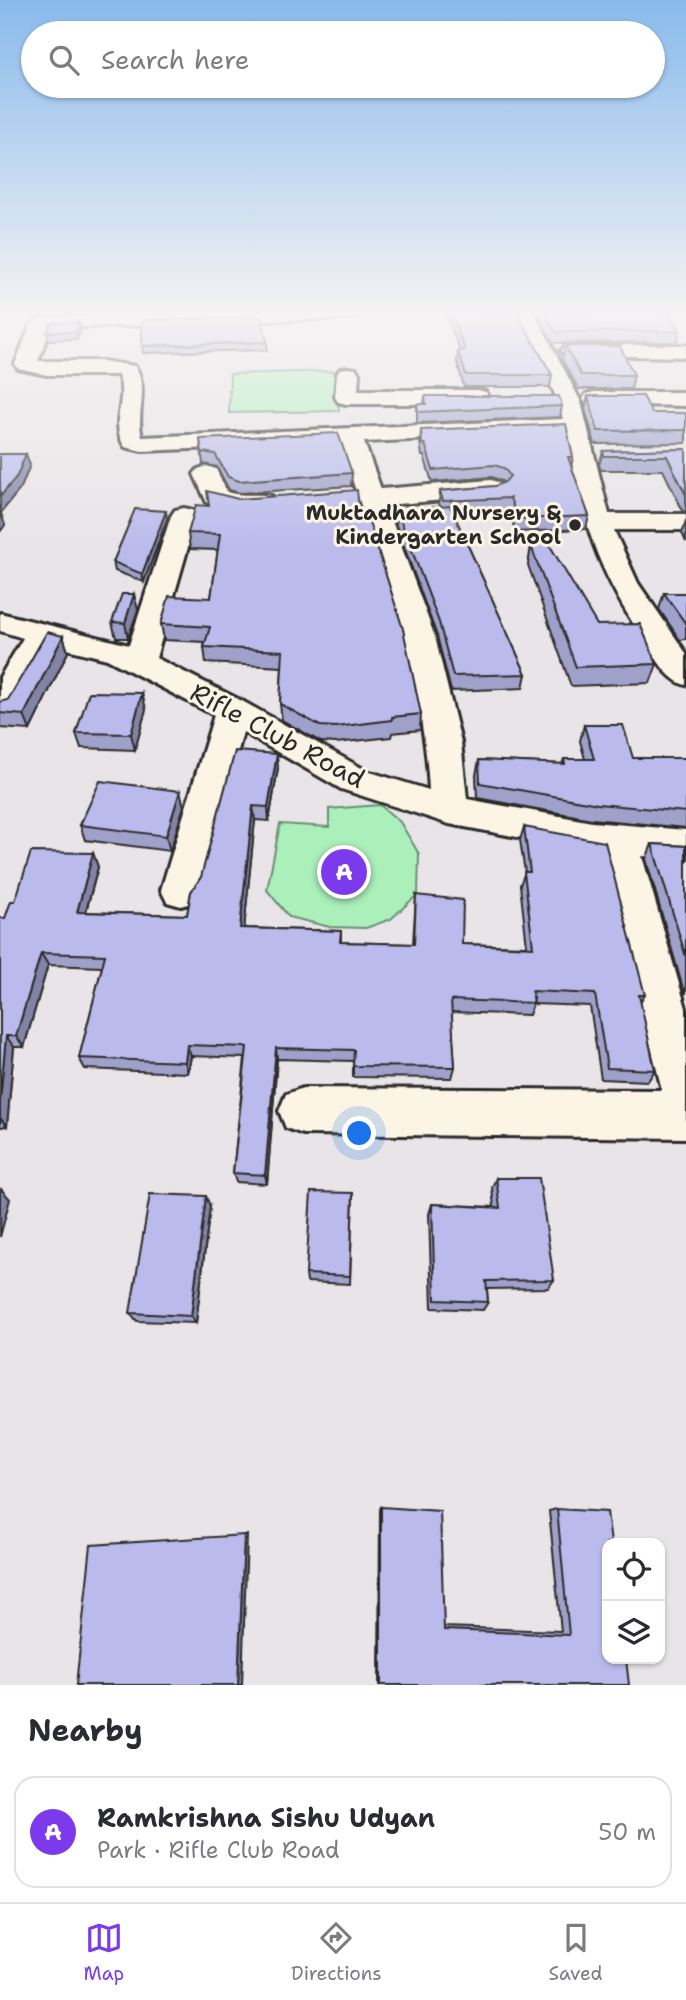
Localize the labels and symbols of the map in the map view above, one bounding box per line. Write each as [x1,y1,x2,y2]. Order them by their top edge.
place label: Muktadhara Nursery & Kindergarten School [306,499,562,551]
marker: Muktadhara Nursery & Kindergarten School [567,517,583,533]
street label: Rifle Club Road [184,674,372,796]
pin: A [321,846,367,898]
your location [342,1116,376,1150]

